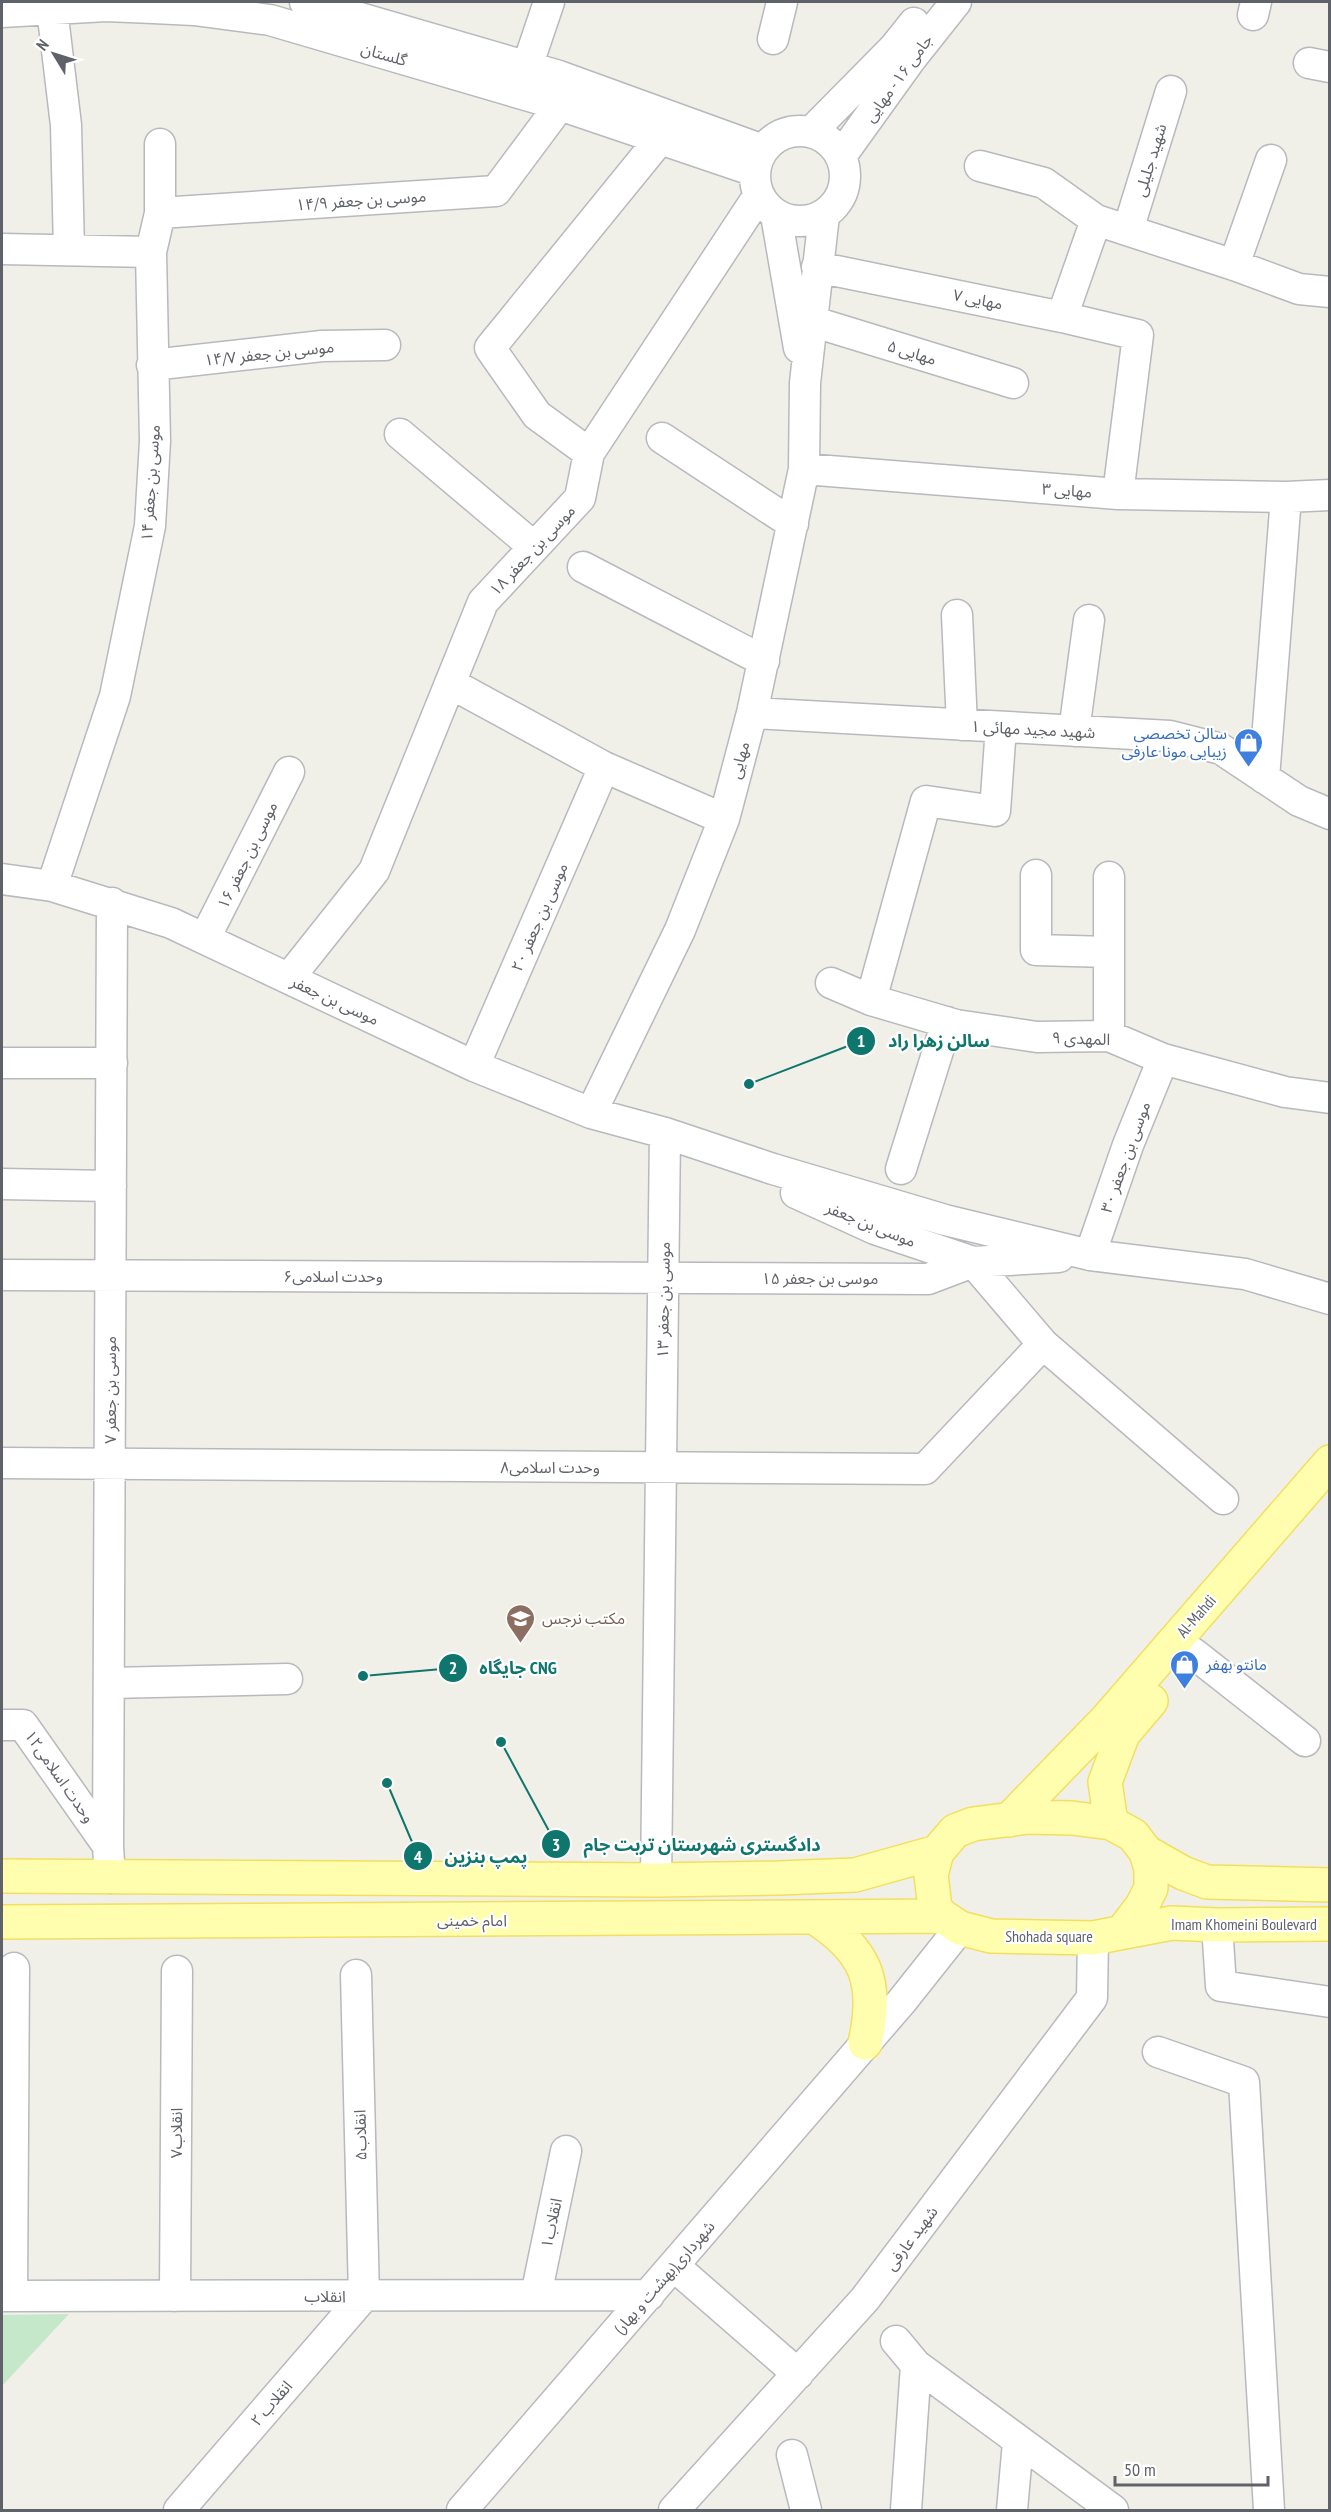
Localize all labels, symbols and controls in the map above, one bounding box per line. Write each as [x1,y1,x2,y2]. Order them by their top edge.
north arrow [24,24,84,84]
street label: جامی ۱۶ - مهایی [859,30,937,126]
text: N [32,35,53,54]
street label: گلستان [359,38,410,70]
street label: شهید جلیلی [1129,121,1171,199]
street label: موسی بن جعفر ۱۴/۹ [295,185,427,215]
street label: مهایی ۷ [951,284,1005,314]
street label: مهایی ۵ [885,335,939,369]
street label: موسی بن جعفر ۱۴/۷ [203,336,335,370]
street label: موسی بن جعفر ۱۴ [136,424,164,542]
street label: مهایی ۳ [1041,478,1093,502]
street label: موسی بن جعفر ۱۸ [485,500,579,600]
street label: شهید مجید مهائی ۱ [970,716,1096,742]
place label: سالن تخصصی زیبایی مونا عارفی [1121,723,1227,761]
shop icon: سالن تخصصی زیبایی مونا عارفی [1232,726,1264,768]
street label: مهایی [724,739,754,781]
street label: موسی بن جعفر ۱۶ [212,798,282,912]
street label: موسی بن جعفر ۲۰ [506,860,572,974]
street label: موسی بن جعفر [287,970,382,1029]
callout: سالن زهرا راد [846,1023,1002,1059]
street label: المهدی ۹ [1051,1027,1111,1049]
text: 1 [857,1029,865,1052]
text: سالن زهرا راد [888,1029,990,1052]
street label: موسی بن جعفر ۳۰ [1096,1099,1154,1215]
street label: موسی بن جعفر [822,1197,919,1251]
street label: موسی بن جعفر ۱۳ [652,1241,674,1359]
street label: وحدت اسلامی۶ [283,1266,383,1286]
street label: موسی بن جعفر ۱۵ [762,1268,878,1288]
street label: موسی بن جعفر ۷ [100,1336,120,1444]
street label: وحدت اسلامی۸ [500,1457,600,1477]
street label: Al-Mahdi [1172,1591,1220,1641]
school or university icon: مكتب نرجس [505,1602,537,1644]
place label: مكتب نرجس [542,1608,625,1628]
shop icon: مانتو بهفر [1169,1648,1201,1690]
callout: جایگاه CNG [438,1650,569,1686]
place label: مانتو بهفر [1205,1654,1267,1674]
text: 2 [449,1656,457,1679]
text: جایگاه CNG [479,1656,557,1679]
street label: وحدت اسلامی۱۲ [21,1726,99,1826]
callout: دادگستری شهرستان تربت جام [541,1826,832,1862]
text: 3 [552,1833,560,1856]
text: دادگستری شهرستان تربت جام [583,1833,821,1858]
callout: پمپ بنزین [403,1838,540,1874]
text: 4 [414,1845,423,1868]
text: پمپ بنزین [444,1845,528,1869]
street label: امام خمینی [437,1910,507,1933]
street label: Imam Khomeini Boulevard [1171,1914,1317,1934]
street label: Shohada square [1005,1926,1093,1946]
street label: انقلاب۷ [166,2108,186,2158]
street label: انقلاب۵ [350,2109,370,2161]
street label: انقلاب۱ [536,2196,566,2250]
street label: شهید عارفی [880,2202,942,2274]
street label: شهرداری(بهشت و بهار) [609,2216,719,2338]
street label: انقلاب [304,2286,346,2306]
street label: انقلاب ۲ [246,2376,296,2430]
scale bar [1115,2449,1268,2487]
text: 50 m [1124,2458,1156,2481]

